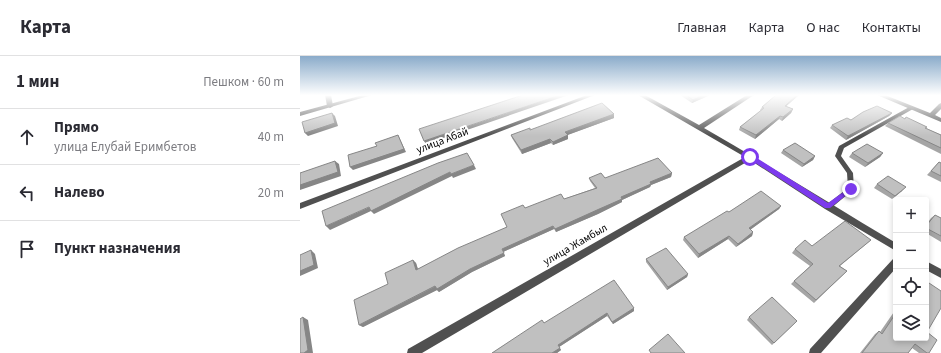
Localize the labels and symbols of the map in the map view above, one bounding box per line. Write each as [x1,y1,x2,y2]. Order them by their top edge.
street label: улица Абай [414,124,470,157]
route start [741,148,759,166]
route end [842,180,860,198]
street label: улица Жамбыл [540,220,610,269]

